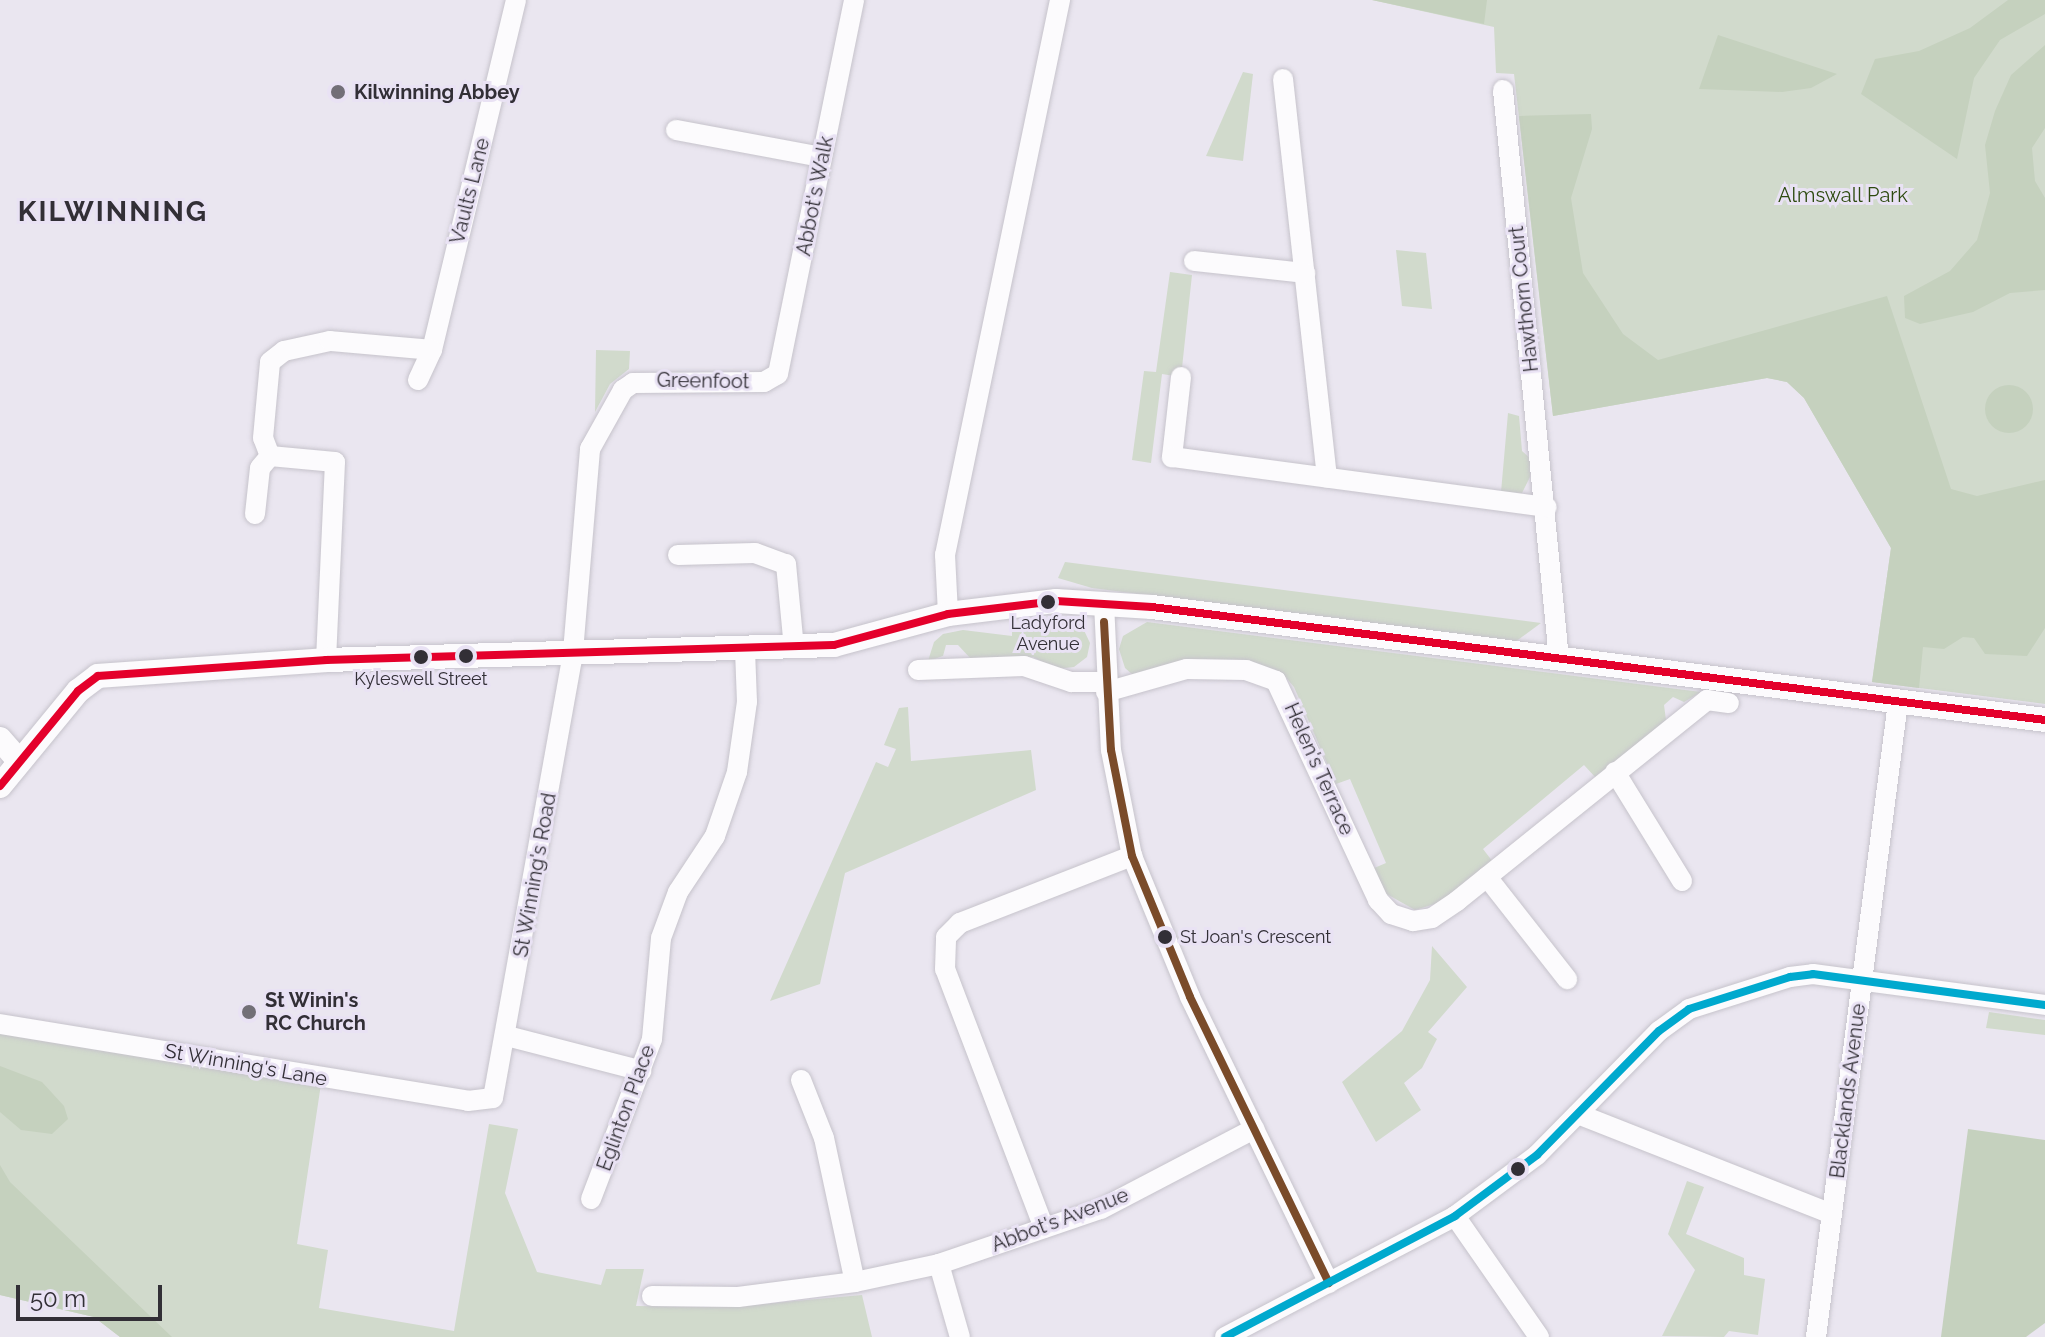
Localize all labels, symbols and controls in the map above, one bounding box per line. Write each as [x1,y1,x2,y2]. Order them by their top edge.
place label: Kilwinning Abbey [354,80,520,104]
marker: Kilwinning Abbey [329,83,347,101]
street label: Abbot's Walk [792,134,838,258]
street label: Vaults Lane [445,136,495,246]
park label: Almswall Park [1778,183,1908,207]
district label: KILWINNING [18,195,208,229]
street label: Hawthorn Court [1504,225,1544,373]
street label: Greenfoot [656,368,750,394]
marker: Ladyford Avenue [1040,594,1056,610]
place label: Ladyford Avenue [1011,613,1085,656]
unlabelled marker [458,648,474,664]
marker: Kyleswell Street [413,649,429,665]
place label: Kyleswell Street [354,668,488,690]
street label: Helen's Terrace [1279,699,1359,839]
street label: St Winning's Road [509,791,561,959]
place label: St Joan's Crescent [1180,926,1332,948]
marker: St Joan's Crescent [1157,929,1173,945]
place label: St Winin's RC Church [265,988,366,1035]
street label: Blacklands Avenue [1825,1002,1871,1180]
marker: St Winin's RC Church [240,1003,258,1021]
street label: St Winning's Lane [163,1039,329,1091]
street label: Eglinton Place [592,1042,660,1174]
unlabelled marker [1510,1161,1526,1177]
street label: Abbot's Avenue [988,1183,1132,1257]
scale bar [20,1269,166,1319]
text: 50 m [30,1284,86,1313]

